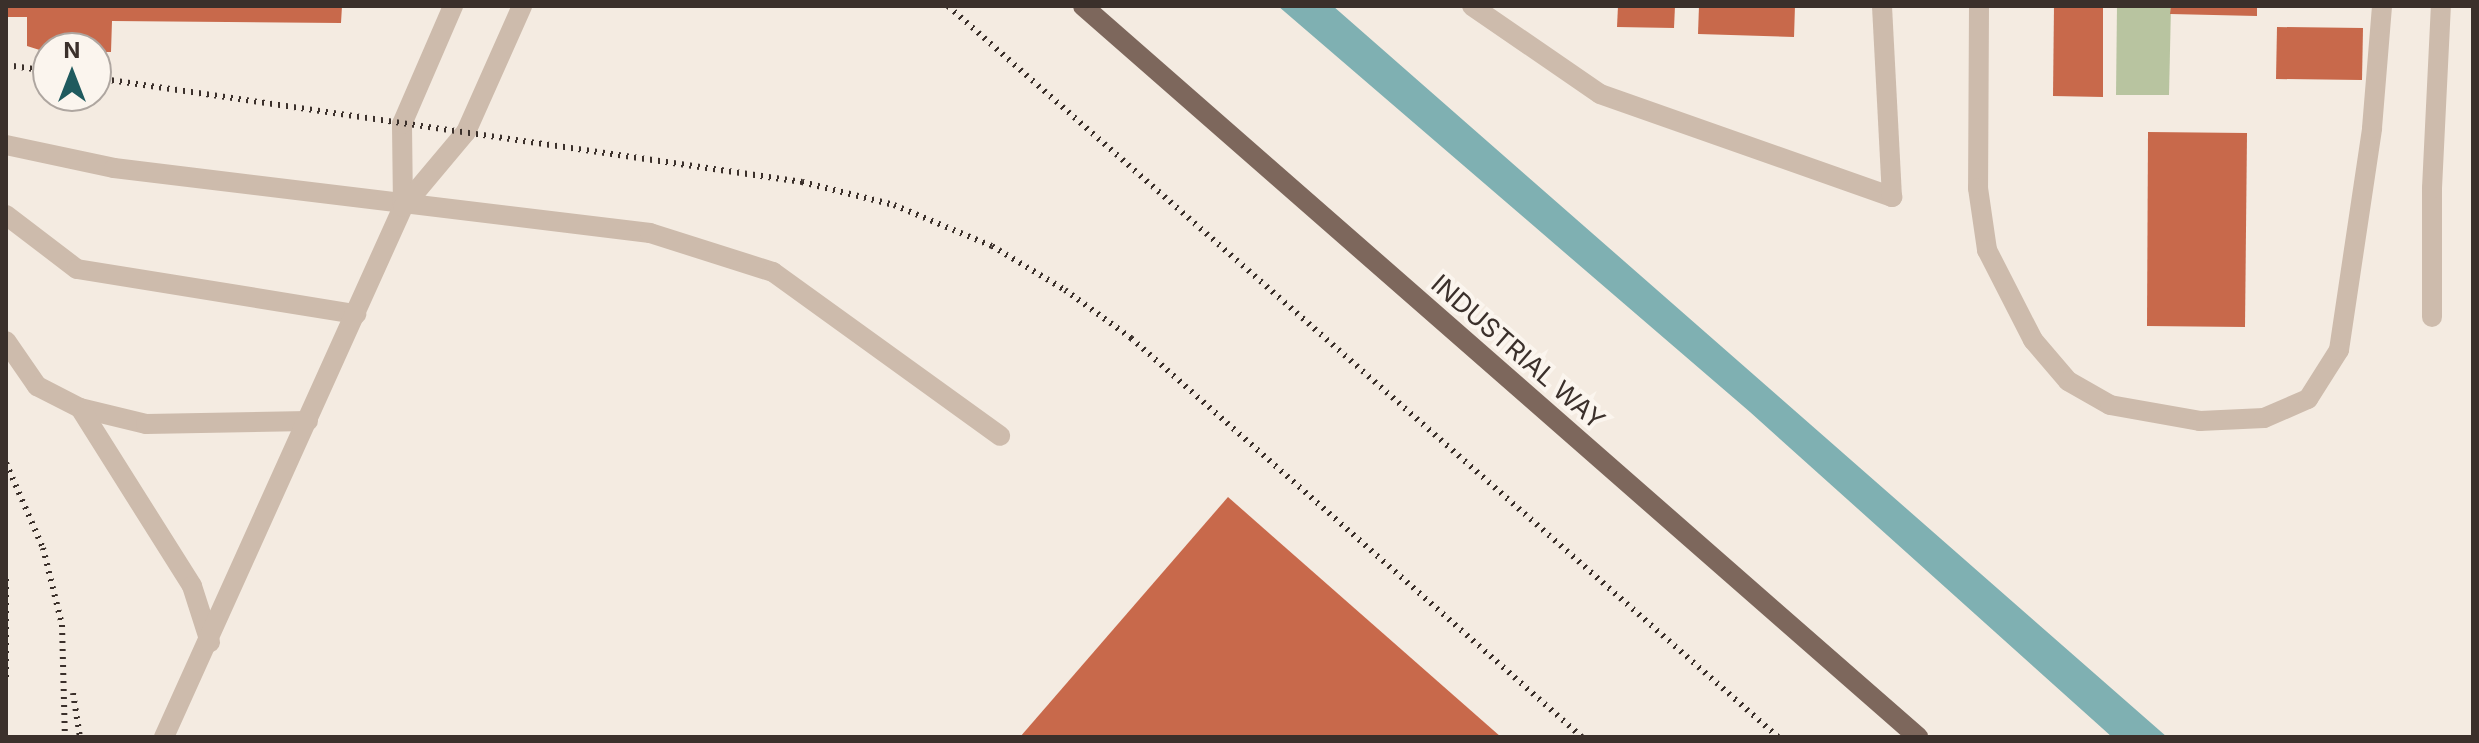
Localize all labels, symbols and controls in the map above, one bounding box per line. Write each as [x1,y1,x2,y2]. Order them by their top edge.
north arrow [32,32,112,112]
text: N [64,37,80,63]
street label: INDUSTRIAL WAY [1425,268,1611,436]

